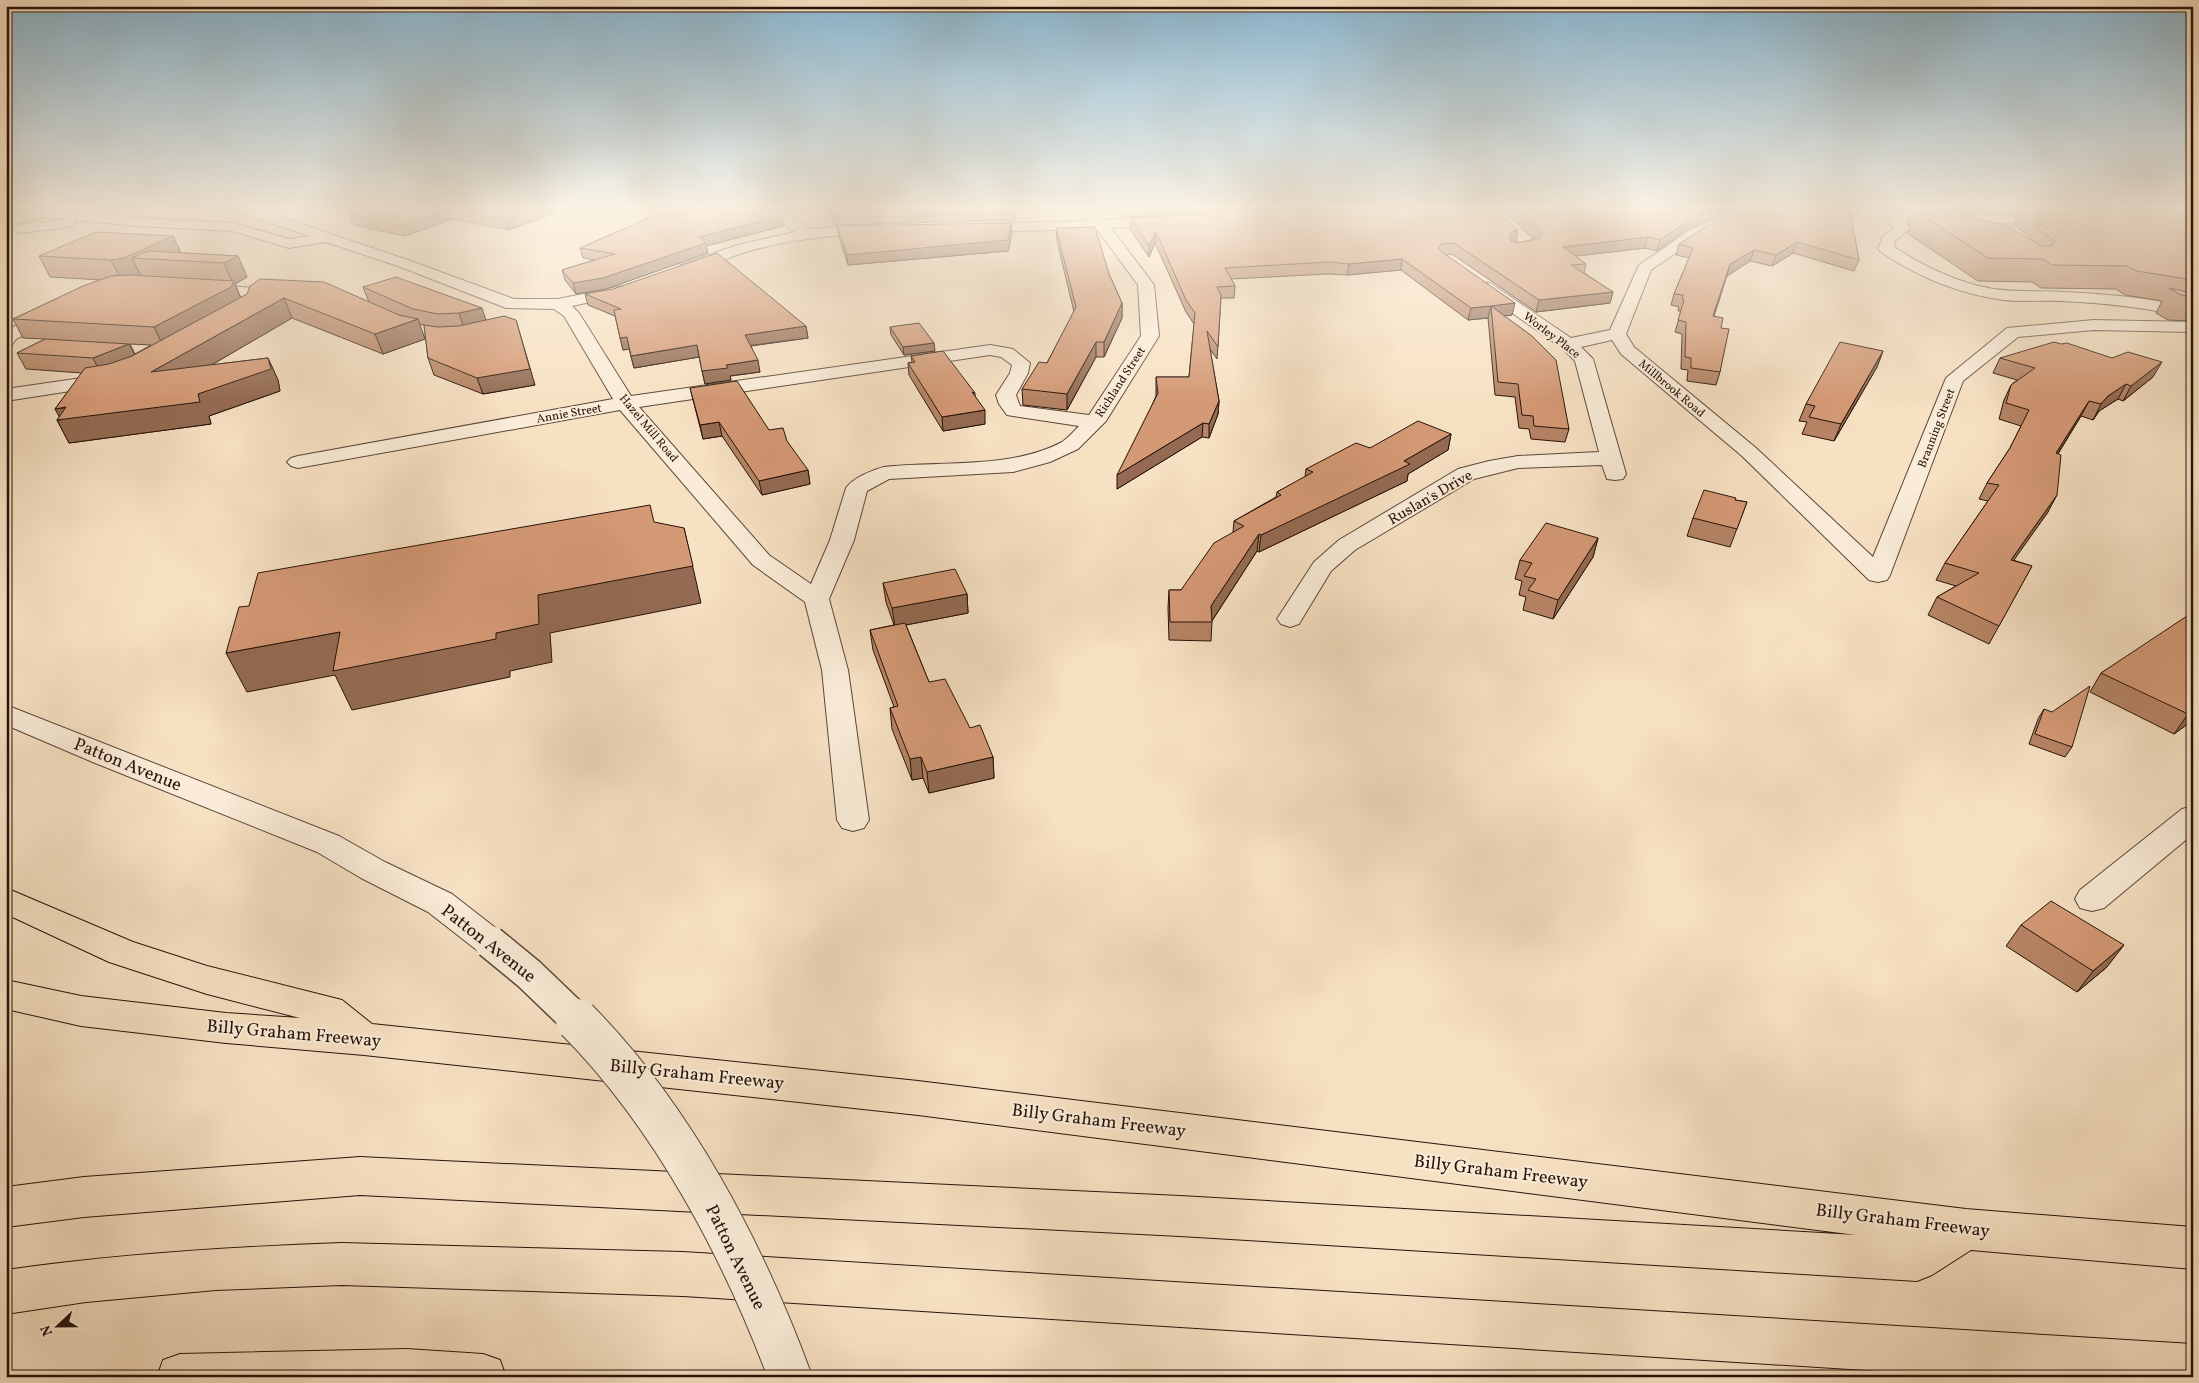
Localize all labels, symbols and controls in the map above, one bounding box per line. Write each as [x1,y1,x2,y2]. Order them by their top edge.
street label: Worley Place [1520,309,1584,363]
street label: Richland Street [1092,344,1150,421]
street label: Millbrook Road [1635,356,1708,421]
street label: Branning Street [1914,386,1959,470]
street label: Hazel Mill Road [615,391,682,466]
street label: Annie Street [535,400,603,428]
street label: Ruslan's Drive [1385,466,1477,531]
street label: Patton Avenue [70,732,185,798]
street label: Patton Avenue [435,899,541,989]
street label: Billy Graham Freeway [206,1014,382,1055]
street label: Billy Graham Freeway [608,1054,786,1097]
street label: Billy Graham Freeway [1010,1098,1188,1145]
street label: Billy Graham Freeway [1412,1149,1590,1196]
street label: Billy Graham Freeway [1814,1198,1992,1245]
street label: Patton Avenue [698,1201,771,1314]
north arrow [32,1300,82,1350]
text: N [37,1322,58,1339]

